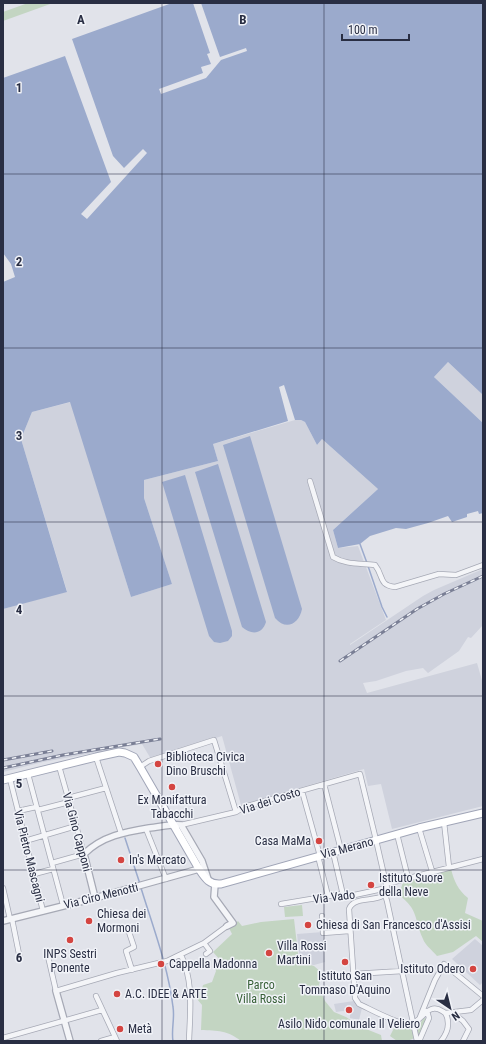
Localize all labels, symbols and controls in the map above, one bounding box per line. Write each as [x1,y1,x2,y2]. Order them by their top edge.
text: A [77,12,85,27]
text: B [239,12,247,27]
scale bar [342,16,409,42]
text: 100 m [348,23,378,37]
text: 1 [16,80,22,95]
text: 2 [16,254,23,269]
text: 3 [16,428,22,443]
text: 4 [16,602,23,617]
place label: Biblioteca Civica Dino Bruschi [166,750,245,778]
marker: Biblioteca Civica Dino Bruschi [153,759,163,769]
text: 5 [16,776,23,791]
marker: Ex Manifattura Tabacchi [167,782,177,792]
street label: Via dei Costo [238,785,302,817]
street label: Via Gino Capponi [60,791,94,873]
place label: Ex Manifattura Tabacchi [138,793,207,821]
street label: Via Pietro Mascagni [11,808,47,904]
place label: Casa MaMa [255,834,311,848]
street label: Via Merano [319,834,375,862]
marker: Casa MaMa [314,836,324,846]
place label: In's Mercato [129,853,186,867]
marker: In's Mercato [116,855,126,865]
place label: Istituto Suore della Neve [379,871,443,899]
street label: Via Ciro Menotti [62,880,140,912]
marker: Istituto Suore della Neve [366,880,376,890]
street label: Via Vado [312,887,356,907]
place label: Chiesa dei Mormoni [97,907,146,935]
marker: Chiesa dei Mormoni [84,916,94,926]
place label: Chiesa di San Francesco d'Assisi [316,918,471,932]
marker: Chiesa di San Francesco d'Assisi [303,920,313,930]
marker: INPS Sestri Ponente [65,935,75,945]
place label: Villa Rossi Martini [277,939,327,967]
place label: INPS Sestri Ponente [43,947,97,975]
marker: Villa Rossi Martini [264,948,274,958]
text: 6 [16,950,23,965]
place label: Cappella Madonna [169,957,257,971]
marker: Istituto San Tommaso D'Aquino [340,957,350,967]
marker: Cappella Madonna [156,959,166,969]
place label: Istituto Odero [400,962,465,976]
marker: Istituto Odero [468,964,478,974]
place label: Istituto San Tommaso D'Aquino [299,969,391,997]
park label: Parco Villa Rossi [236,978,286,1006]
place label: A.C. IDEE & ARTE [125,987,207,1001]
north arrow [430,988,470,1028]
marker: A.C. IDEE & ARTE [112,989,122,999]
marker: Asilo Nido comunale Il Veliero [344,1005,354,1015]
text: N [449,1009,462,1023]
place label: Asilo Nido comunale Il Veliero [278,1017,420,1031]
place label: Metà [128,1022,152,1036]
marker: Metà [115,1024,125,1034]

